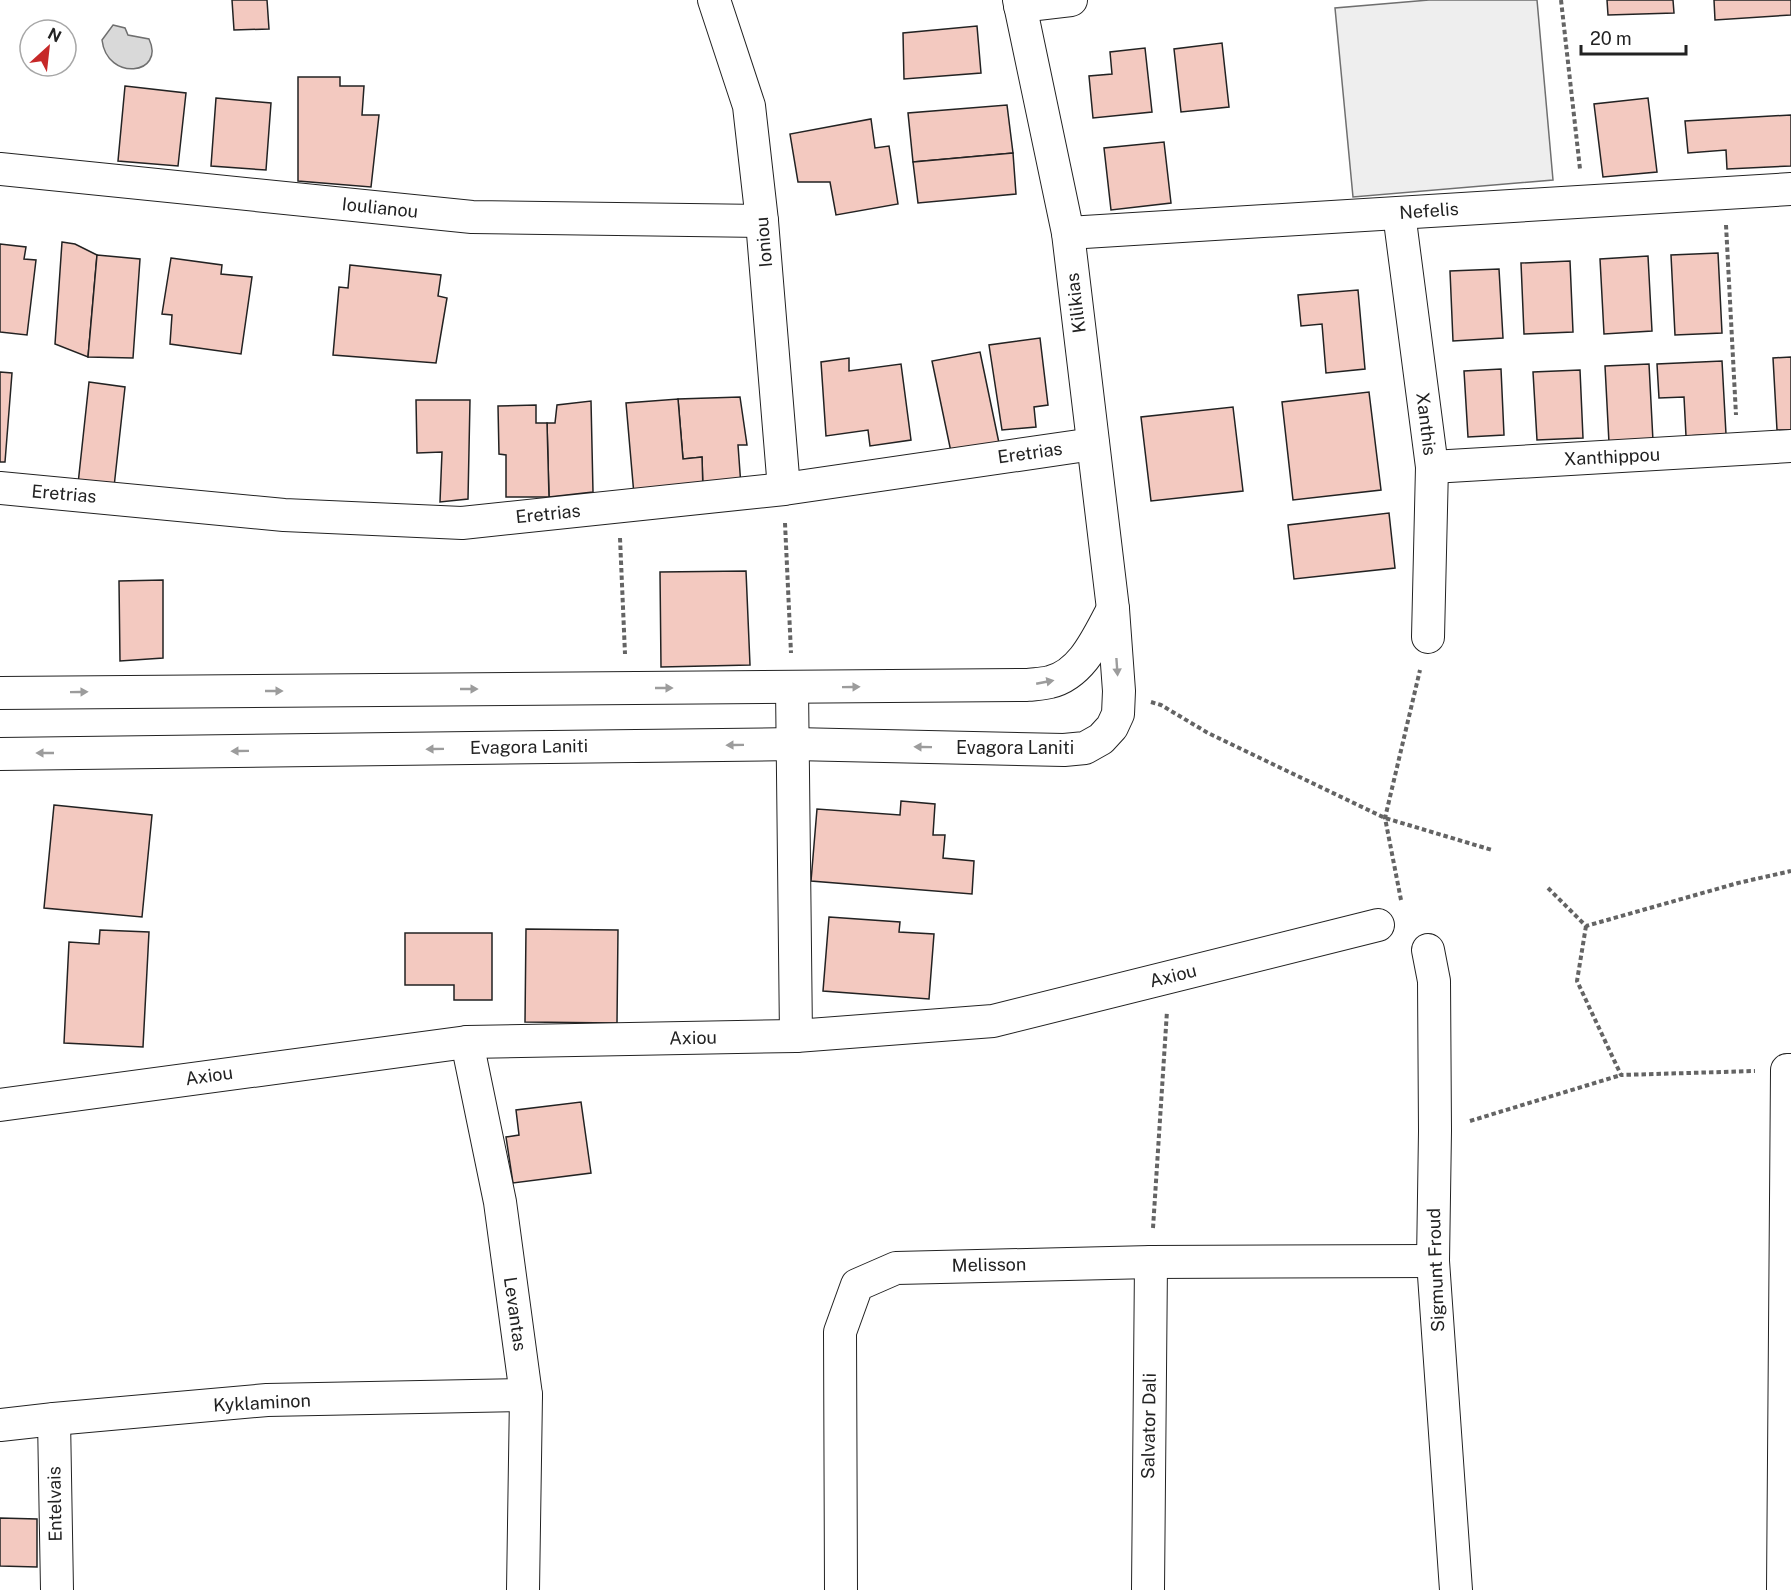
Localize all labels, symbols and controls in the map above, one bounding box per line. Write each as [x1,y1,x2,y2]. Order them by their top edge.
north arrow [18,18,78,78]
scale bar [1581,18,1686,56]
text: N [45,24,64,46]
text: 20 m [1590,28,1632,49]
street label: Ioulianou [341,193,419,222]
street label: Nefelis [1399,198,1459,223]
street label: Ioniou [751,216,776,268]
street label: Kilikias [1061,272,1090,334]
street label: Xanthis [1412,391,1441,457]
street label: Eretrias [996,438,1064,467]
street label: Xanthippou [1563,443,1661,470]
street label: Eretrias [31,480,97,507]
street label: Eretrias [514,500,581,527]
one-way arrow [1113,658,1122,677]
one-way arrow [1036,677,1055,686]
one-way arrow [841,682,860,691]
one-way arrow [655,683,674,693]
one-way arrow [460,684,479,694]
one-way arrow [265,686,284,696]
one-way arrow [70,687,89,697]
street label: Evagora Laniti [470,735,588,758]
street label: Evagora Laniti [956,737,1074,758]
one-way arrow [726,740,745,750]
one-way arrow [913,742,932,752]
one-way arrow [426,744,445,753]
one-way arrow [231,746,250,756]
one-way arrow [36,748,55,758]
street label: Axiou [1147,960,1199,991]
street label: Axiou [669,1027,717,1048]
street label: Axiou [184,1062,234,1089]
street label: Sigmunt Froud [1423,1208,1448,1332]
street label: Melisson [952,1253,1026,1276]
street label: Levantas [500,1275,531,1352]
street label: Salvator Dali [1137,1373,1160,1479]
street label: Kyklaminon [213,1389,311,1416]
street label: Entelvais [43,1466,66,1542]

